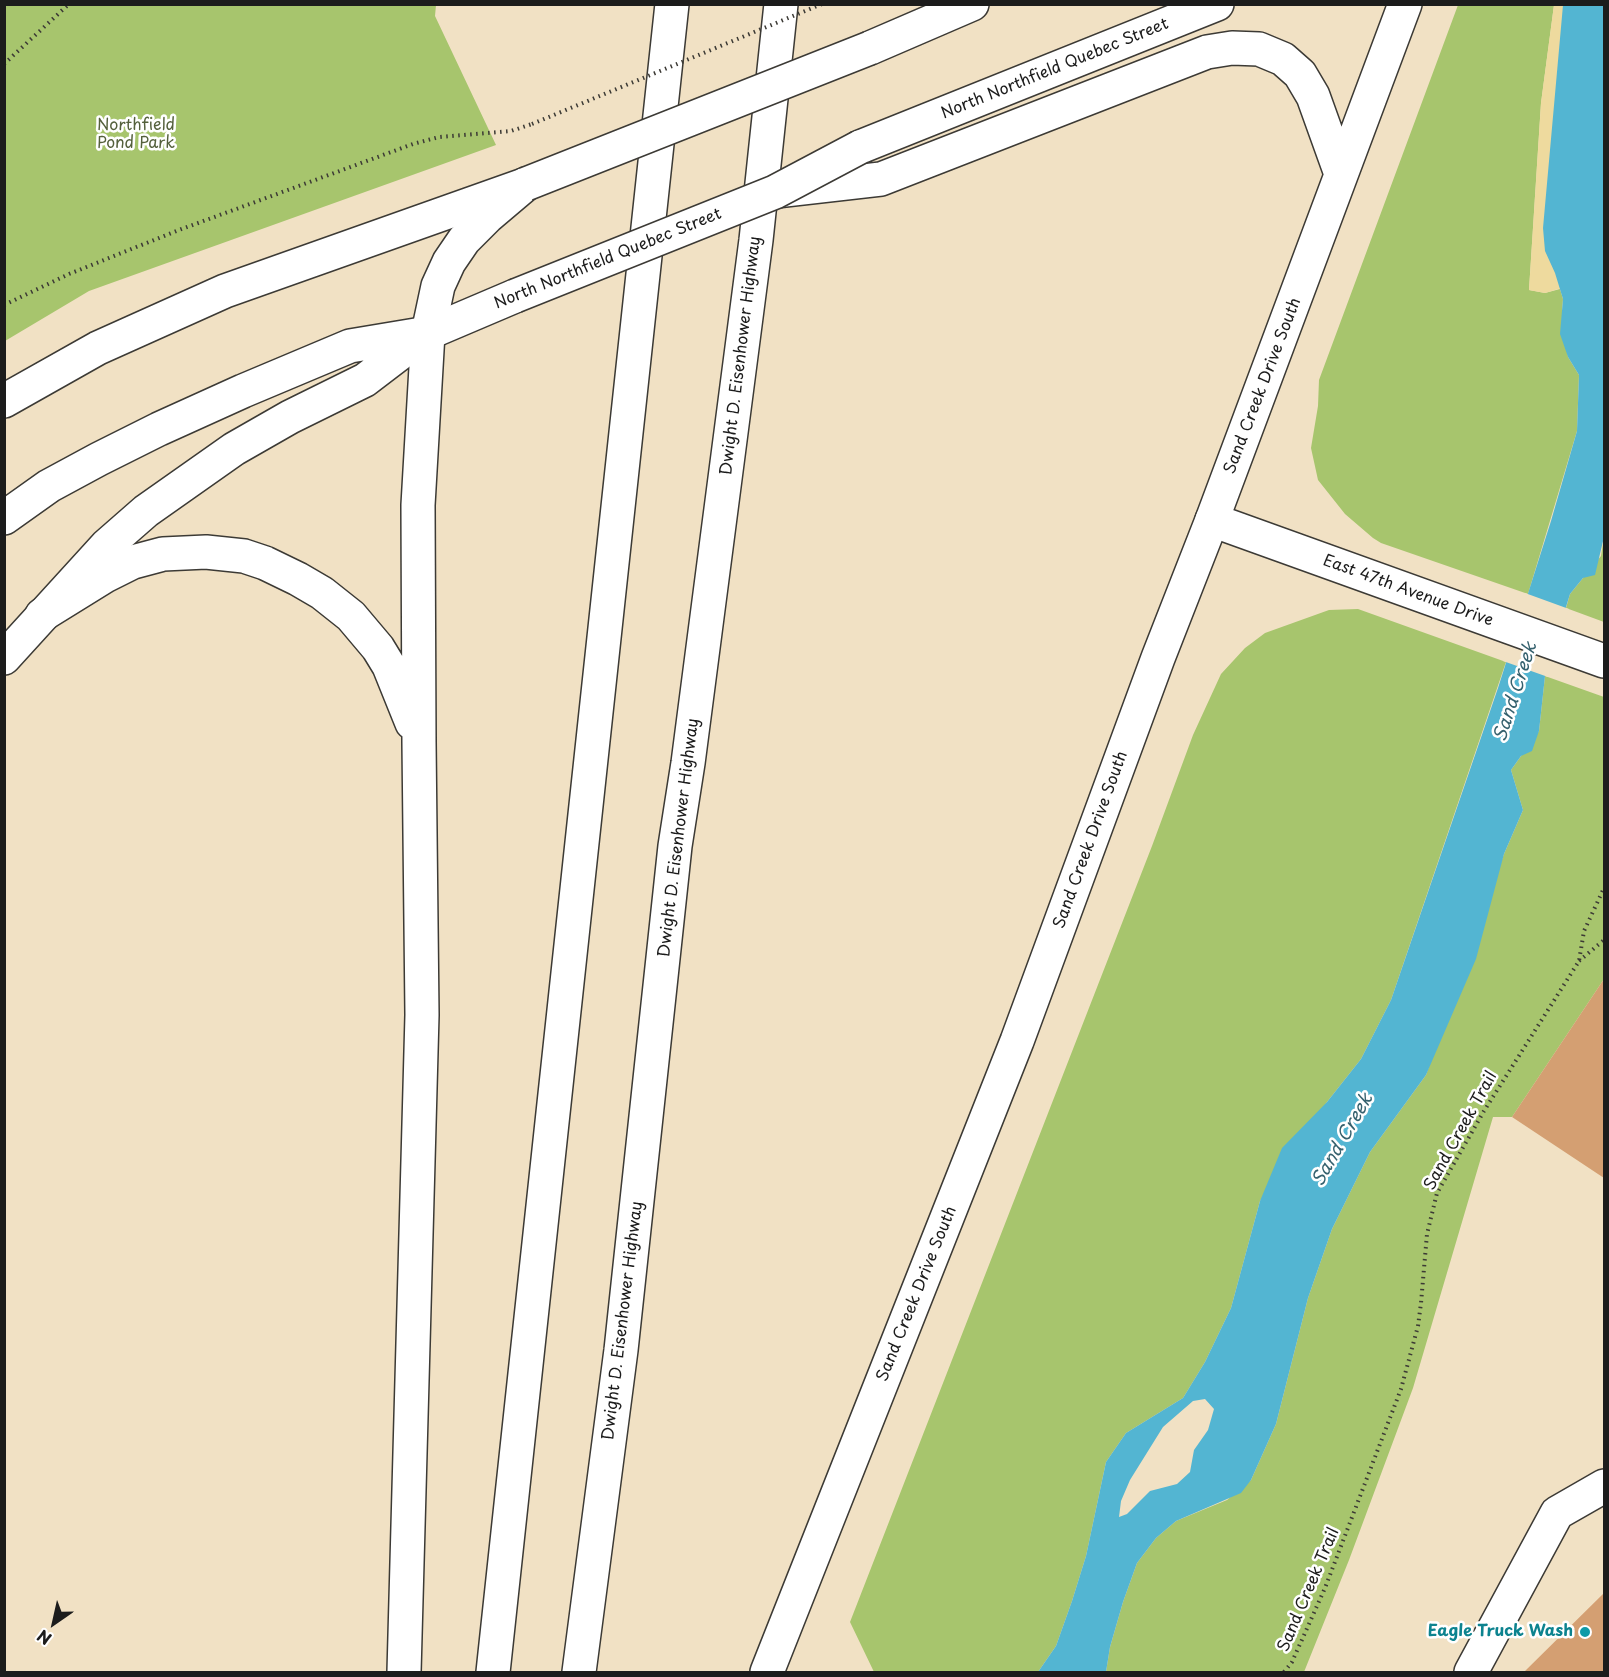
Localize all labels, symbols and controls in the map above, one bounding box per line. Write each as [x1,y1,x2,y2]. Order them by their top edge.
street label: North Northfield Quebec Street [939,15,1171,123]
park label: Northfield Pond Park [97,116,175,154]
street label: North Northfield Quebec Street [492,205,724,313]
street label: Dwight D. Eisenhower Highway [717,235,765,477]
street label: Sand Creek Drive South [1221,295,1305,477]
street label: East 47th Avenue Drive [1320,551,1496,631]
water label: Sand Creek [1490,640,1542,744]
street label: Dwight D. Eisenhower Highway [655,717,703,959]
street label: Sand Creek Drive South [1050,749,1132,931]
street label: Sand Creek Trail [1420,1068,1502,1194]
water label: Sand Creek [1308,1090,1378,1190]
street label: Dwight D. Eisenhower Highway [599,1200,647,1442]
street label: Sand Creek Drive South [873,1204,961,1384]
street label: Sand Creek Trail [1274,1525,1344,1655]
north arrow [24,1593,84,1653]
place label: Eagle Truck Wash [1428,1622,1573,1642]
text: N [32,1624,56,1651]
marker: Eagle Truck Wash [1578,1625,1592,1639]

